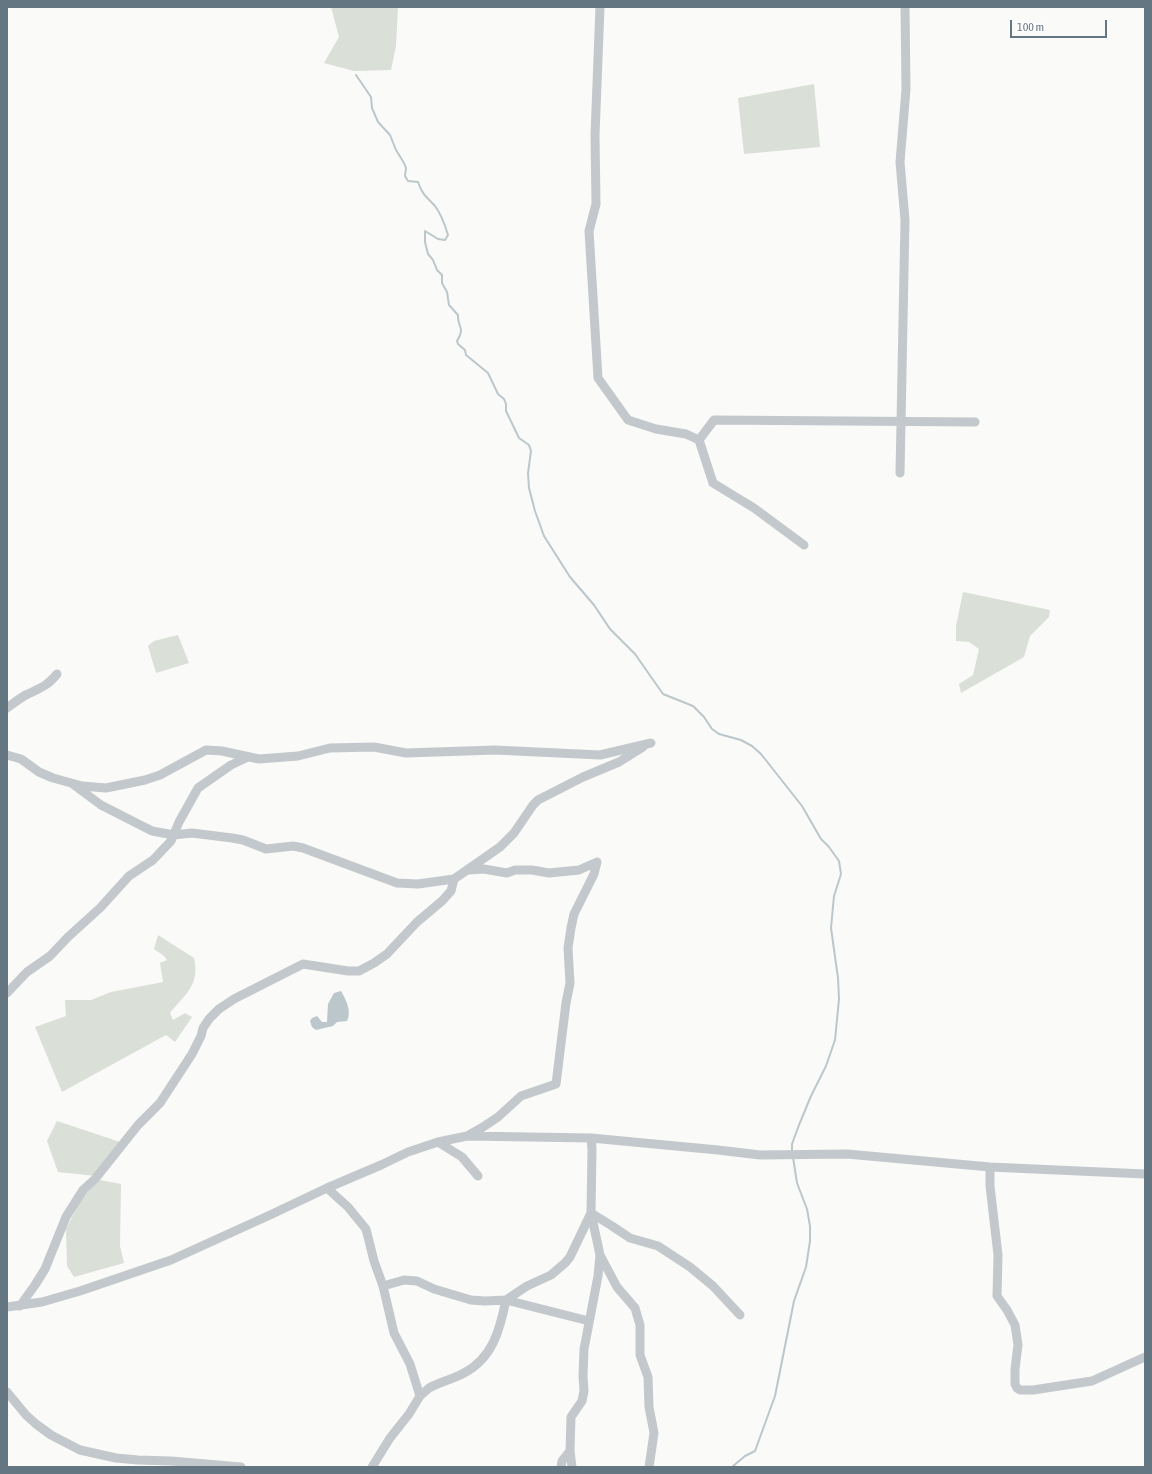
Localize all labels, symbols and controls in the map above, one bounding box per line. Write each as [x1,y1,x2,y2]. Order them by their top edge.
scale bar [1012,12,1109,38]
text: 100 m [1017,20,1044,34]

